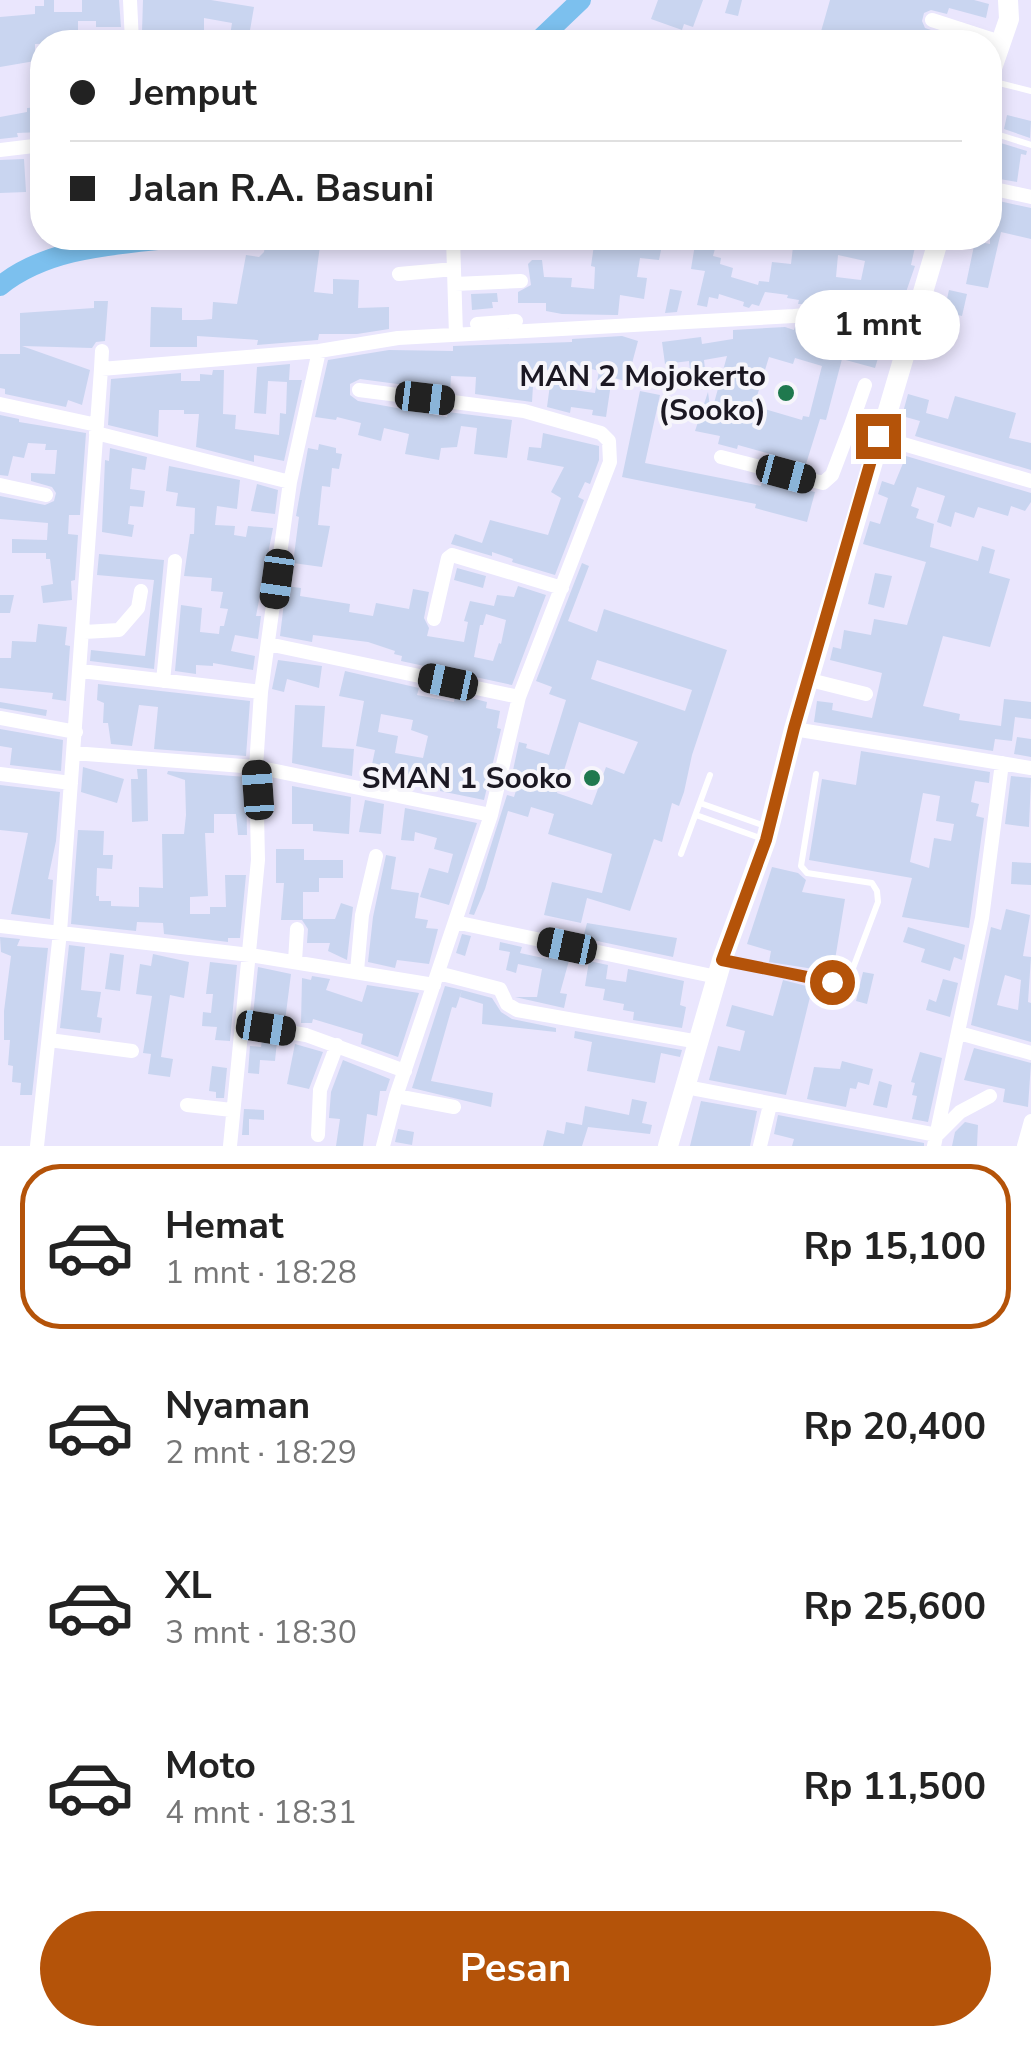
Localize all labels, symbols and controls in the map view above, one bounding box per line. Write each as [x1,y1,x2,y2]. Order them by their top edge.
text: Jemput [130,67,257,118]
text: Jalan R.A. Basuni [130,163,434,214]
callout: 1 mnt [796,291,960,361]
text: 1 mnt [834,303,921,346]
place label: MAN 2 Mojokerto (Sooko) [519,356,766,431]
car [393,379,457,417]
marker: MAN 2 Mojokerto (Sooko) [775,382,797,404]
route end [856,414,901,459]
car [753,452,819,496]
car [258,547,296,611]
car [416,661,480,703]
place label: SMAN 1 Sooko [362,758,572,799]
car [241,759,275,821]
marker: SMAN 1 Sooko [581,767,603,789]
car [535,925,599,967]
route start [810,960,855,1005]
car [234,1008,298,1048]
text: Hemat [165,1200,284,1251]
icon: car [45,1202,135,1292]
text: Rp 15,100 [803,1221,986,1272]
text: 1 mnt · 18:28 [165,1251,357,1294]
text: Nyaman [165,1380,310,1431]
icon: car [45,1382,135,1472]
text: Rp 20,400 [803,1401,986,1452]
text: 2 mnt · 18:29 [165,1431,357,1474]
text: XL [165,1560,212,1611]
icon: car [45,1562,135,1652]
text: Rp 25,600 [803,1581,986,1632]
text: 3 mnt · 18:30 [165,1611,357,1654]
text: Moto [165,1740,256,1791]
icon: car [45,1742,135,1832]
text: Rp 11,500 [803,1761,986,1812]
text: 4 mnt · 18:31 [165,1791,357,1834]
button: Pesan [40,1911,991,2026]

